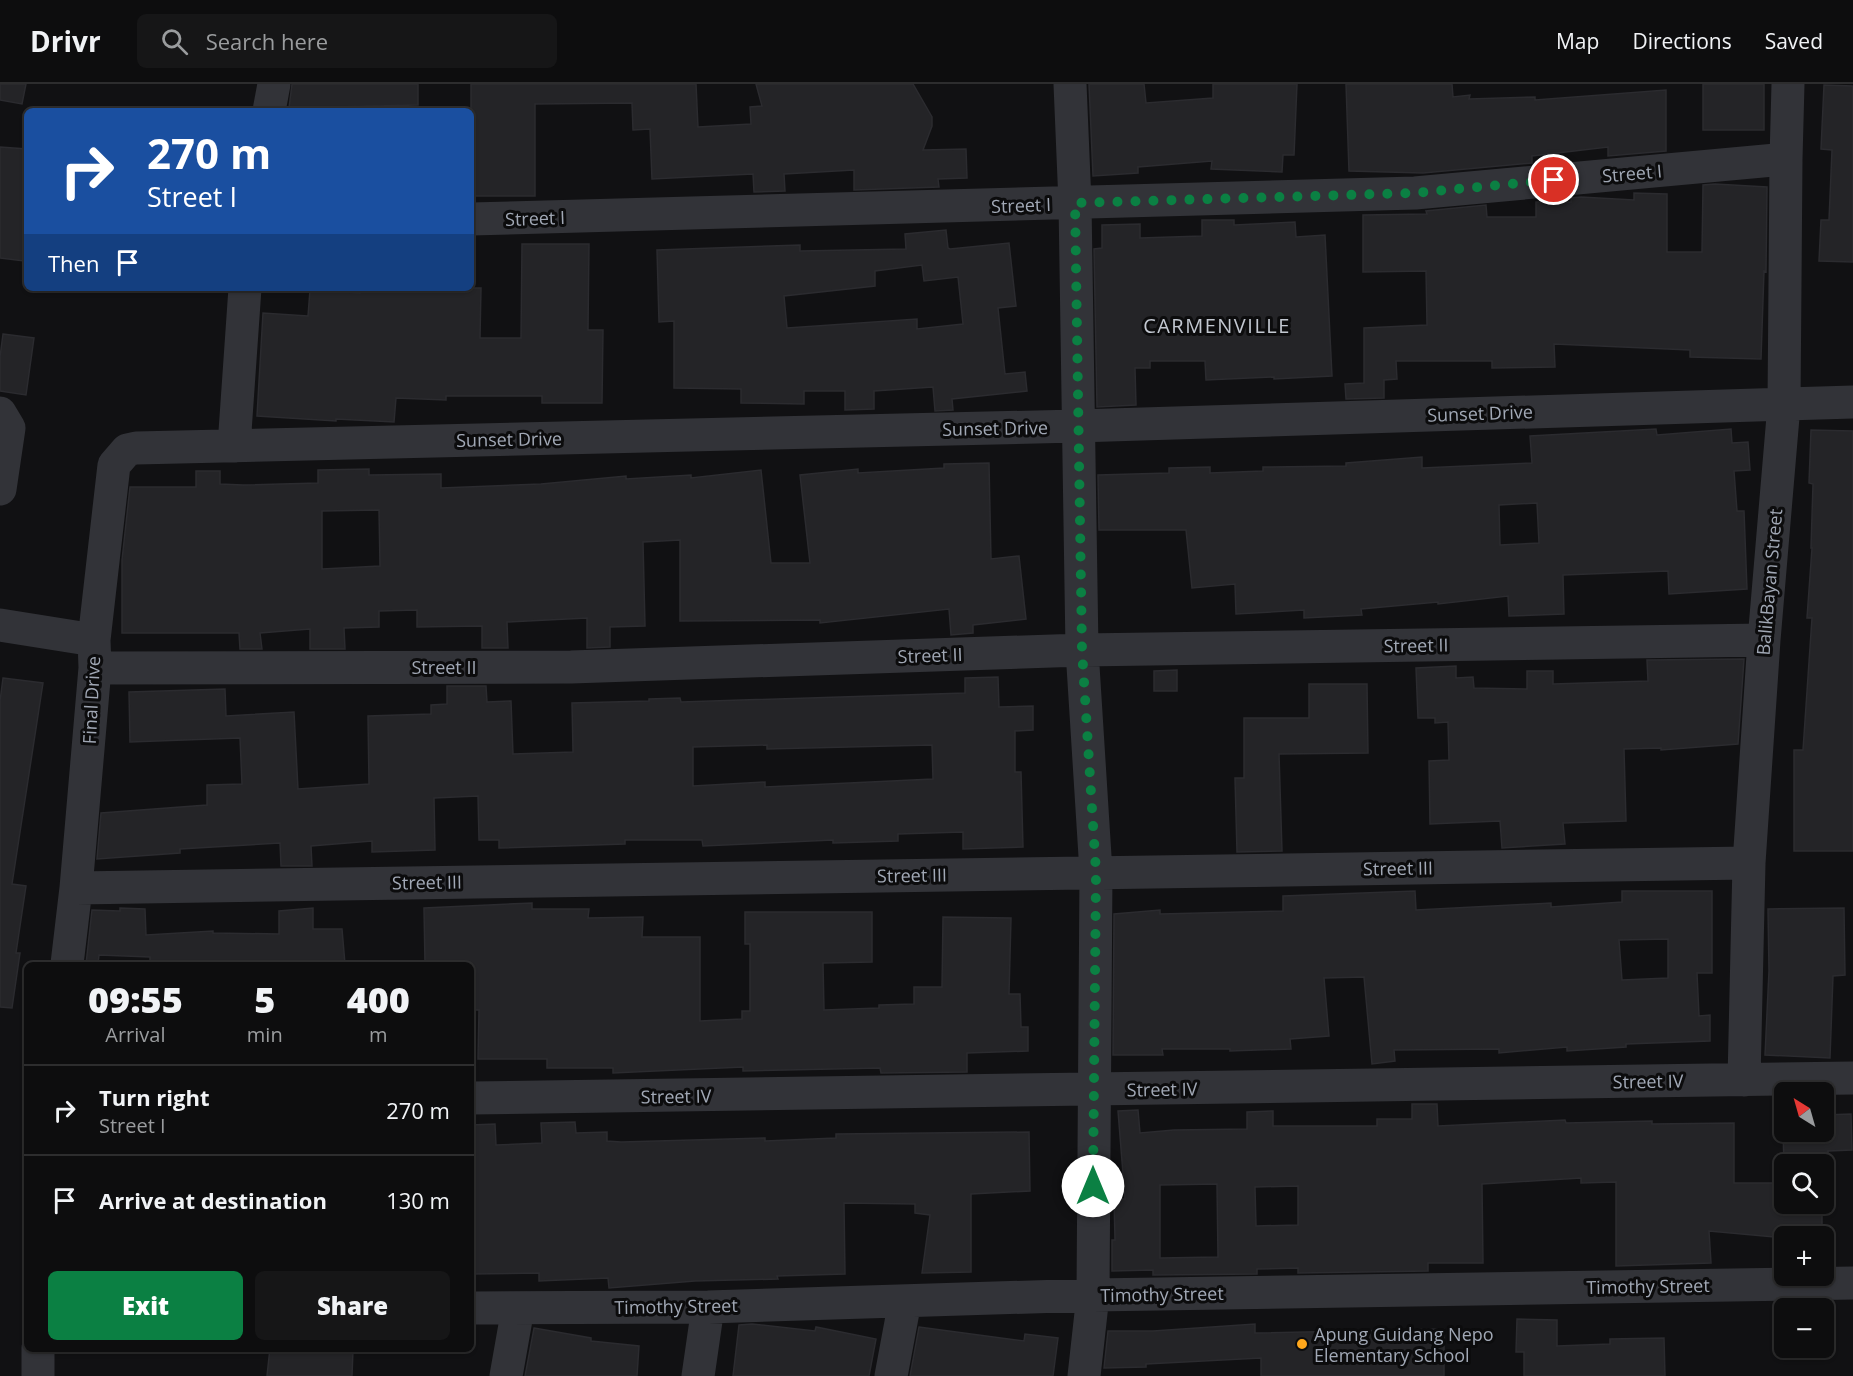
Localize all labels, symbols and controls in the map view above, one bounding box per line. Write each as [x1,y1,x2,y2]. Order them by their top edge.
search box [137,14,557,68]
text: Drivr [30,22,101,60]
icon: search [158,25,191,58]
text: Search here [206,26,328,56]
text: Map [1556,27,1599,55]
text: Directions [1632,27,1732,55]
text: Saved [1765,27,1823,55]
text: 270 m [147,124,271,181]
icon: right [48,132,126,210]
pin [1528,154,1579,205]
street label: Street I [1601,158,1663,188]
icon: arrive [1537,163,1570,196]
text: Street I [147,178,237,215]
street label: Street I [991,192,1051,218]
street label: Street I [505,205,565,231]
icon: arrive [111,246,144,279]
text: Then [48,248,99,278]
district label: CARMENVILLE [1143,312,1291,339]
street label: Sunset Drive [1427,399,1533,427]
street label: Sunset Drive [942,415,1048,441]
street label: Sunset Drive [456,426,562,452]
street label: BalikBayan Street [1751,508,1787,656]
street label: Street II [1383,632,1449,658]
street label: Street II [897,642,963,668]
street label: Final Drive [77,655,105,745]
street label: Street II [411,655,477,679]
street label: Street III [1363,855,1433,881]
street label: Street III [877,862,947,888]
street label: Street III [392,869,462,895]
text: 09:55 [88,975,183,1024]
text: 5 [254,975,275,1024]
text: 400 [347,975,410,1024]
text: Arrival [105,1021,166,1048]
text: min [247,1021,283,1048]
text: m [369,1021,388,1048]
street label: Street IV [1612,1068,1684,1094]
street label: Street IV [1126,1076,1198,1102]
text: Turn right [99,1082,210,1112]
north arrow [1774,1082,1834,1142]
map controls [1774,1082,1834,1358]
street label: Street IV [640,1083,712,1109]
icon: right [48,1094,81,1127]
text: 270 m [386,1095,450,1125]
text: Street I [99,1112,166,1139]
position arrow [1061,1154,1125,1218]
button: search [1774,1154,1834,1214]
icon: arrive [48,1184,81,1217]
text: Arrive at destination [99,1185,327,1215]
text: 130 m [386,1185,450,1215]
button: + [1774,1226,1834,1286]
button: Exit [48,1271,243,1340]
button: Share [255,1271,450,1340]
street label: Timothy Street [1586,1273,1710,1299]
street label: Timothy Street [1100,1281,1224,1307]
street label: Timothy Street [614,1293,738,1319]
button: − [1774,1298,1834,1358]
place label: Apung Guidang Nepo Elementary School [1314,1322,1494,1367]
marker: Apung Guidang Nepo Elementary School [1295,1337,1309,1351]

